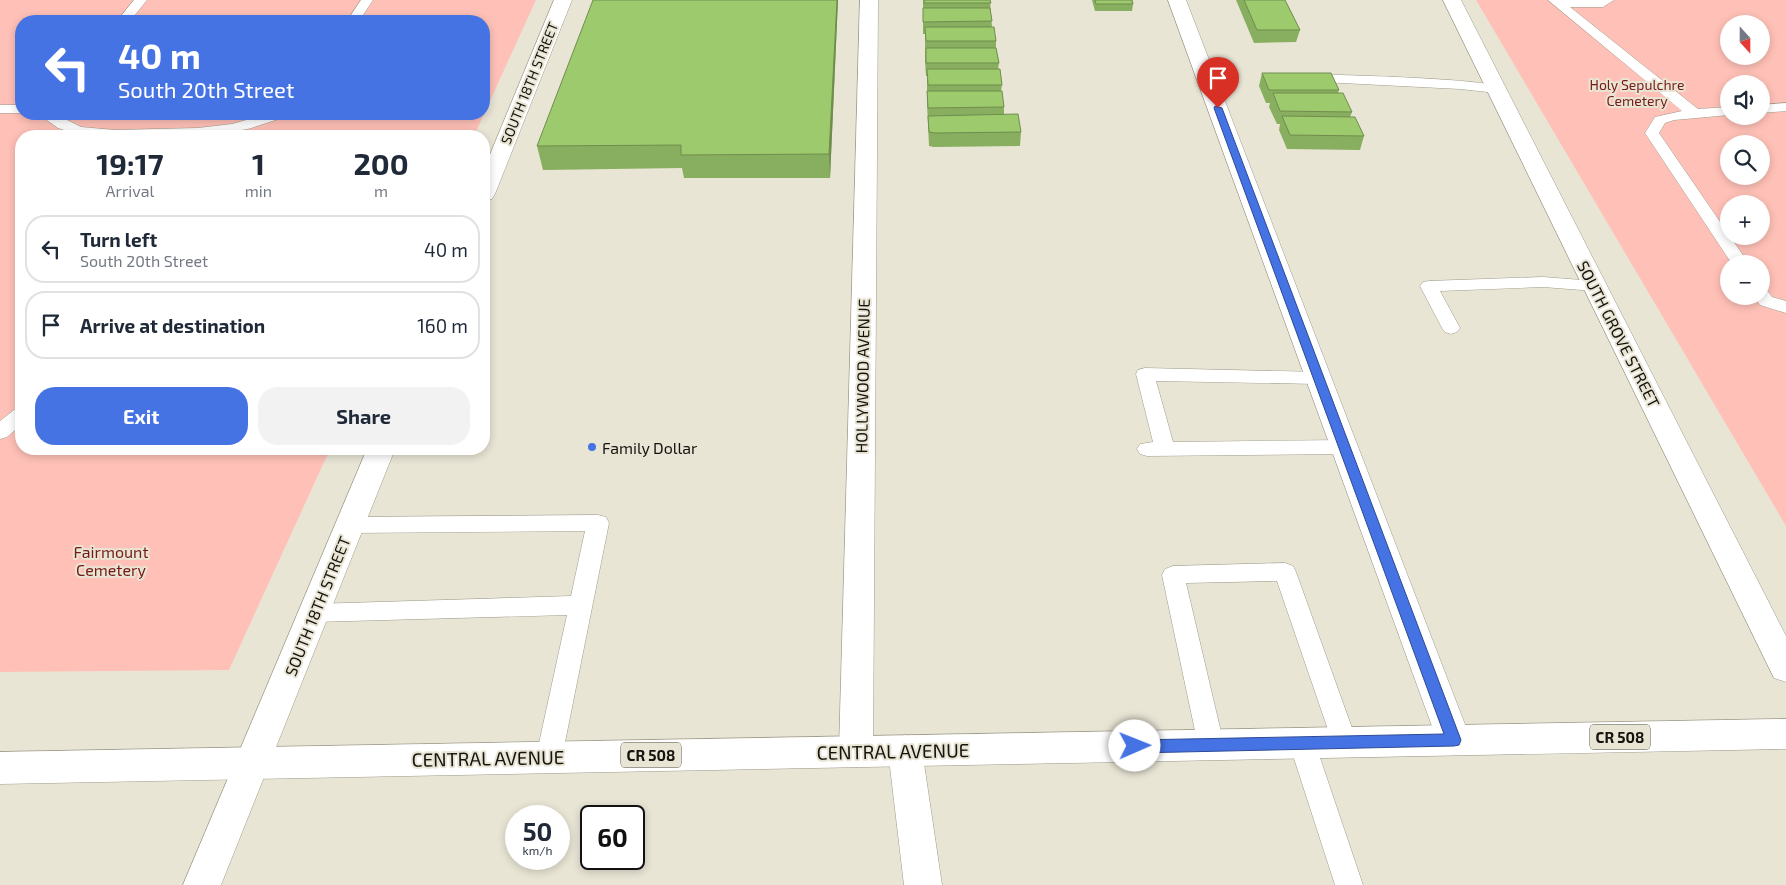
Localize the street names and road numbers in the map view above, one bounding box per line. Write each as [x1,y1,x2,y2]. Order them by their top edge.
street label: SOUTH 18TH STREET [497,19,561,147]
street label: SOUTH GROVE STREET [1574,257,1664,411]
street label: HOLLYWOOD AVENUE [851,298,873,454]
street label: SOUTH 18TH STREET [280,533,354,679]
road number: CR 508 [1590,724,1650,750]
street label: CENTRAL AVENUE [816,738,970,764]
road number: CR 508 [621,742,681,768]
street label: CENTRAL AVENUE [411,745,565,771]

